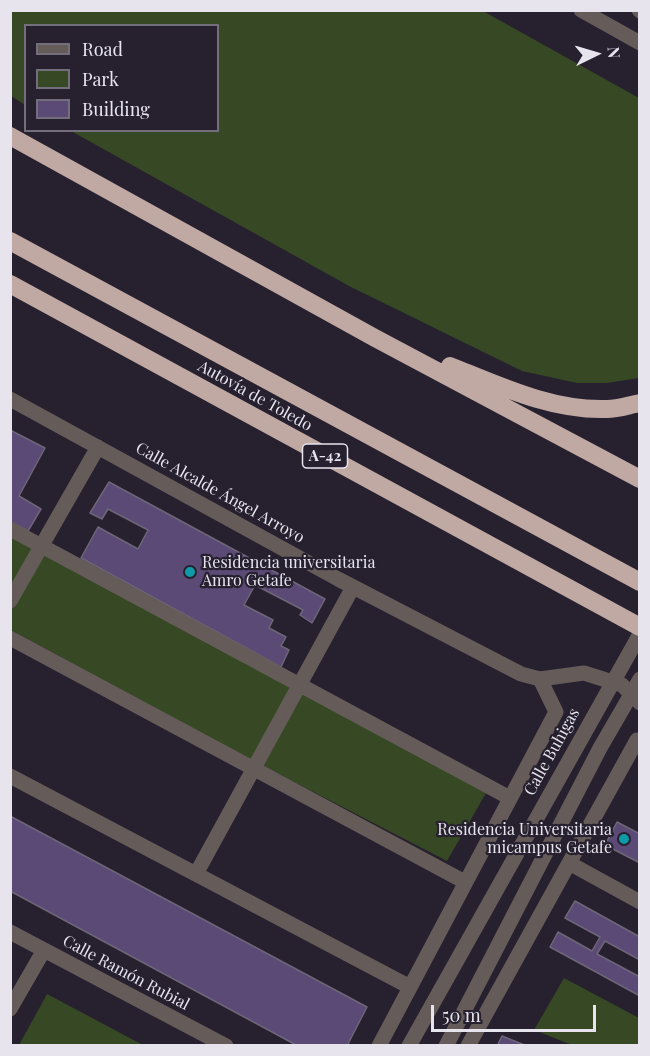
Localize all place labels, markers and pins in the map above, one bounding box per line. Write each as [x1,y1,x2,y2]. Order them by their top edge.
place label: Residencia universitaria Amro Getafe [202,553,375,591]
marker: Residencia universitaria Amro Getafe [183,565,197,579]
place label: Residencia Universitaria micampus Getafe [437,820,612,858]
marker: Residencia Universitaria micampus Getafe [617,832,631,846]

